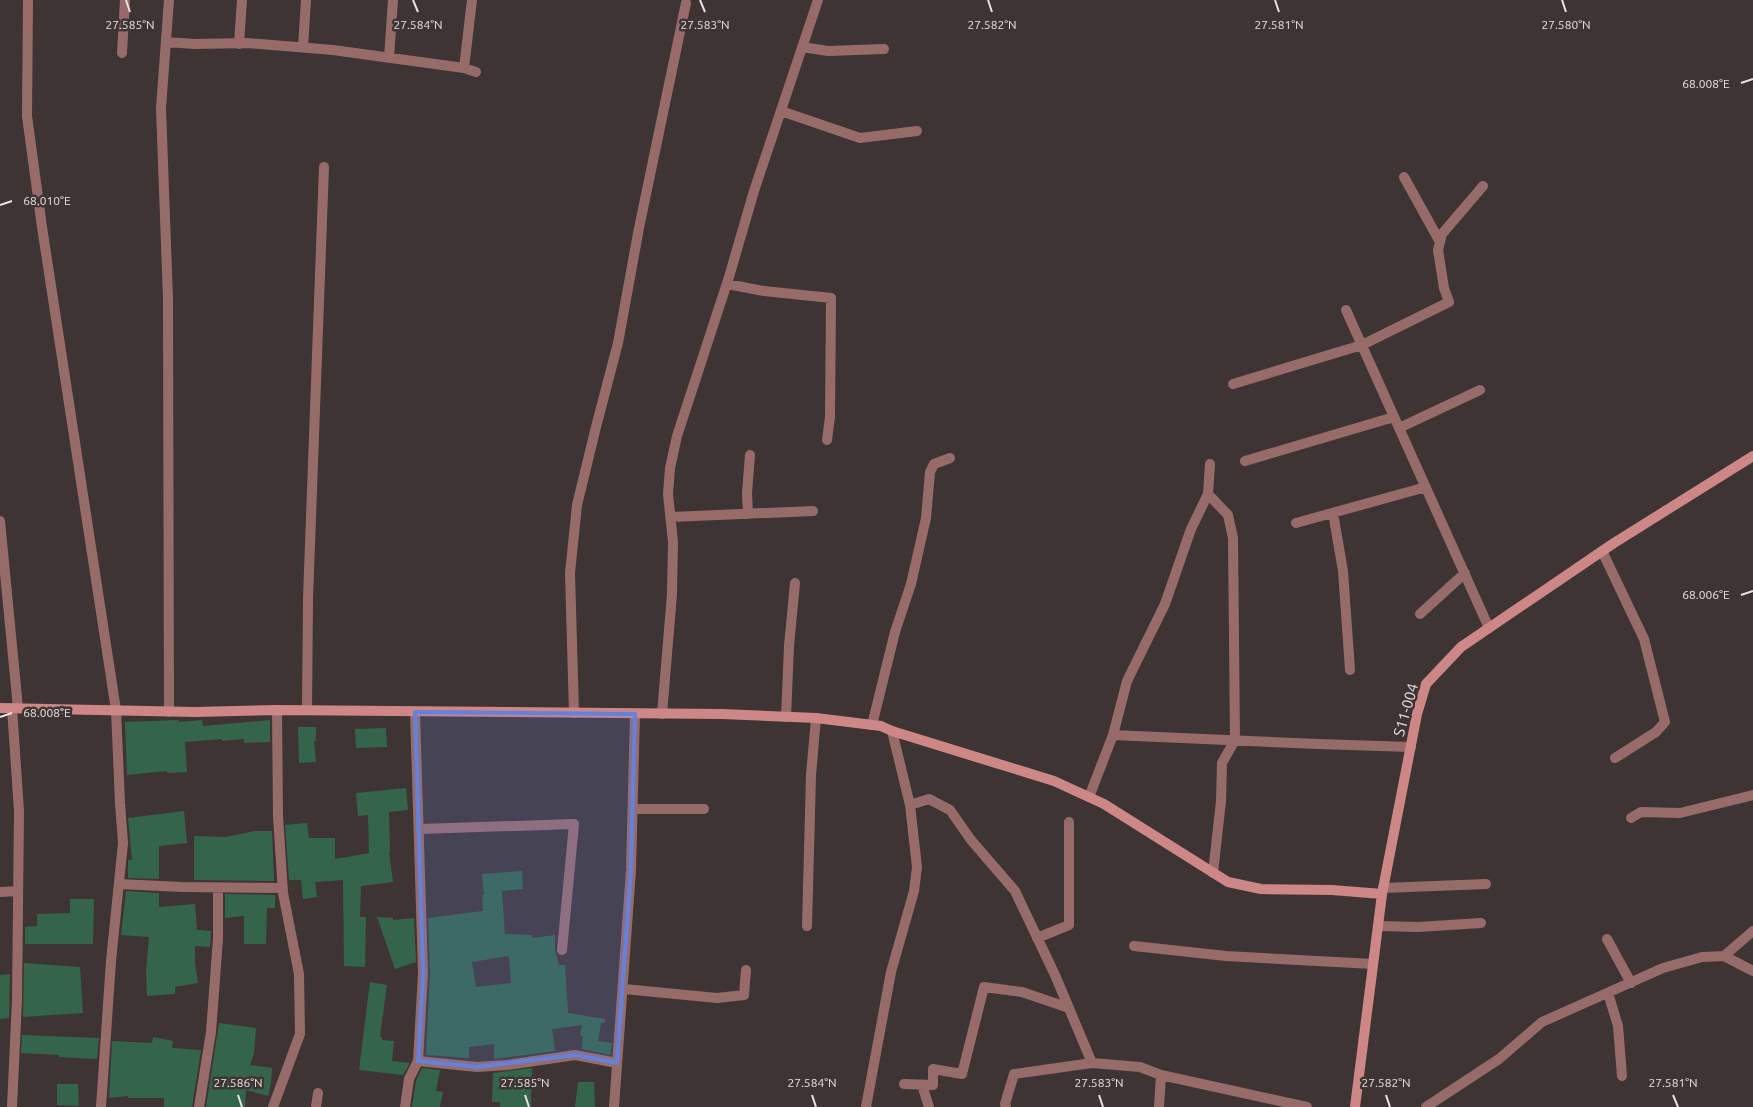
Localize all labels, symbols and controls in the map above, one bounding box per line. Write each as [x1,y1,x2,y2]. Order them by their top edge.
text: 27.585°N [105,18,155,31]
text: 27.584°N [393,18,443,31]
text: 27.583°N [680,18,730,31]
text: 27.582°N [967,18,1017,31]
text: 27.581°N [1254,18,1304,31]
text: 27.580°N [1541,18,1591,31]
text: 68.008°E [1682,77,1730,90]
text: 68.010°E [23,194,71,207]
text: 68.006°E [1682,588,1730,601]
street label: S11-004 [1390,681,1421,738]
text: 68.008°E [23,706,71,719]
text: 27.586°N [213,1076,263,1089]
text: 27.585°N [500,1076,550,1089]
text: 27.584°N [787,1076,837,1089]
text: 27.583°N [1074,1076,1124,1089]
text: 27.582°N [1361,1076,1411,1089]
text: 27.581°N [1648,1076,1698,1089]

